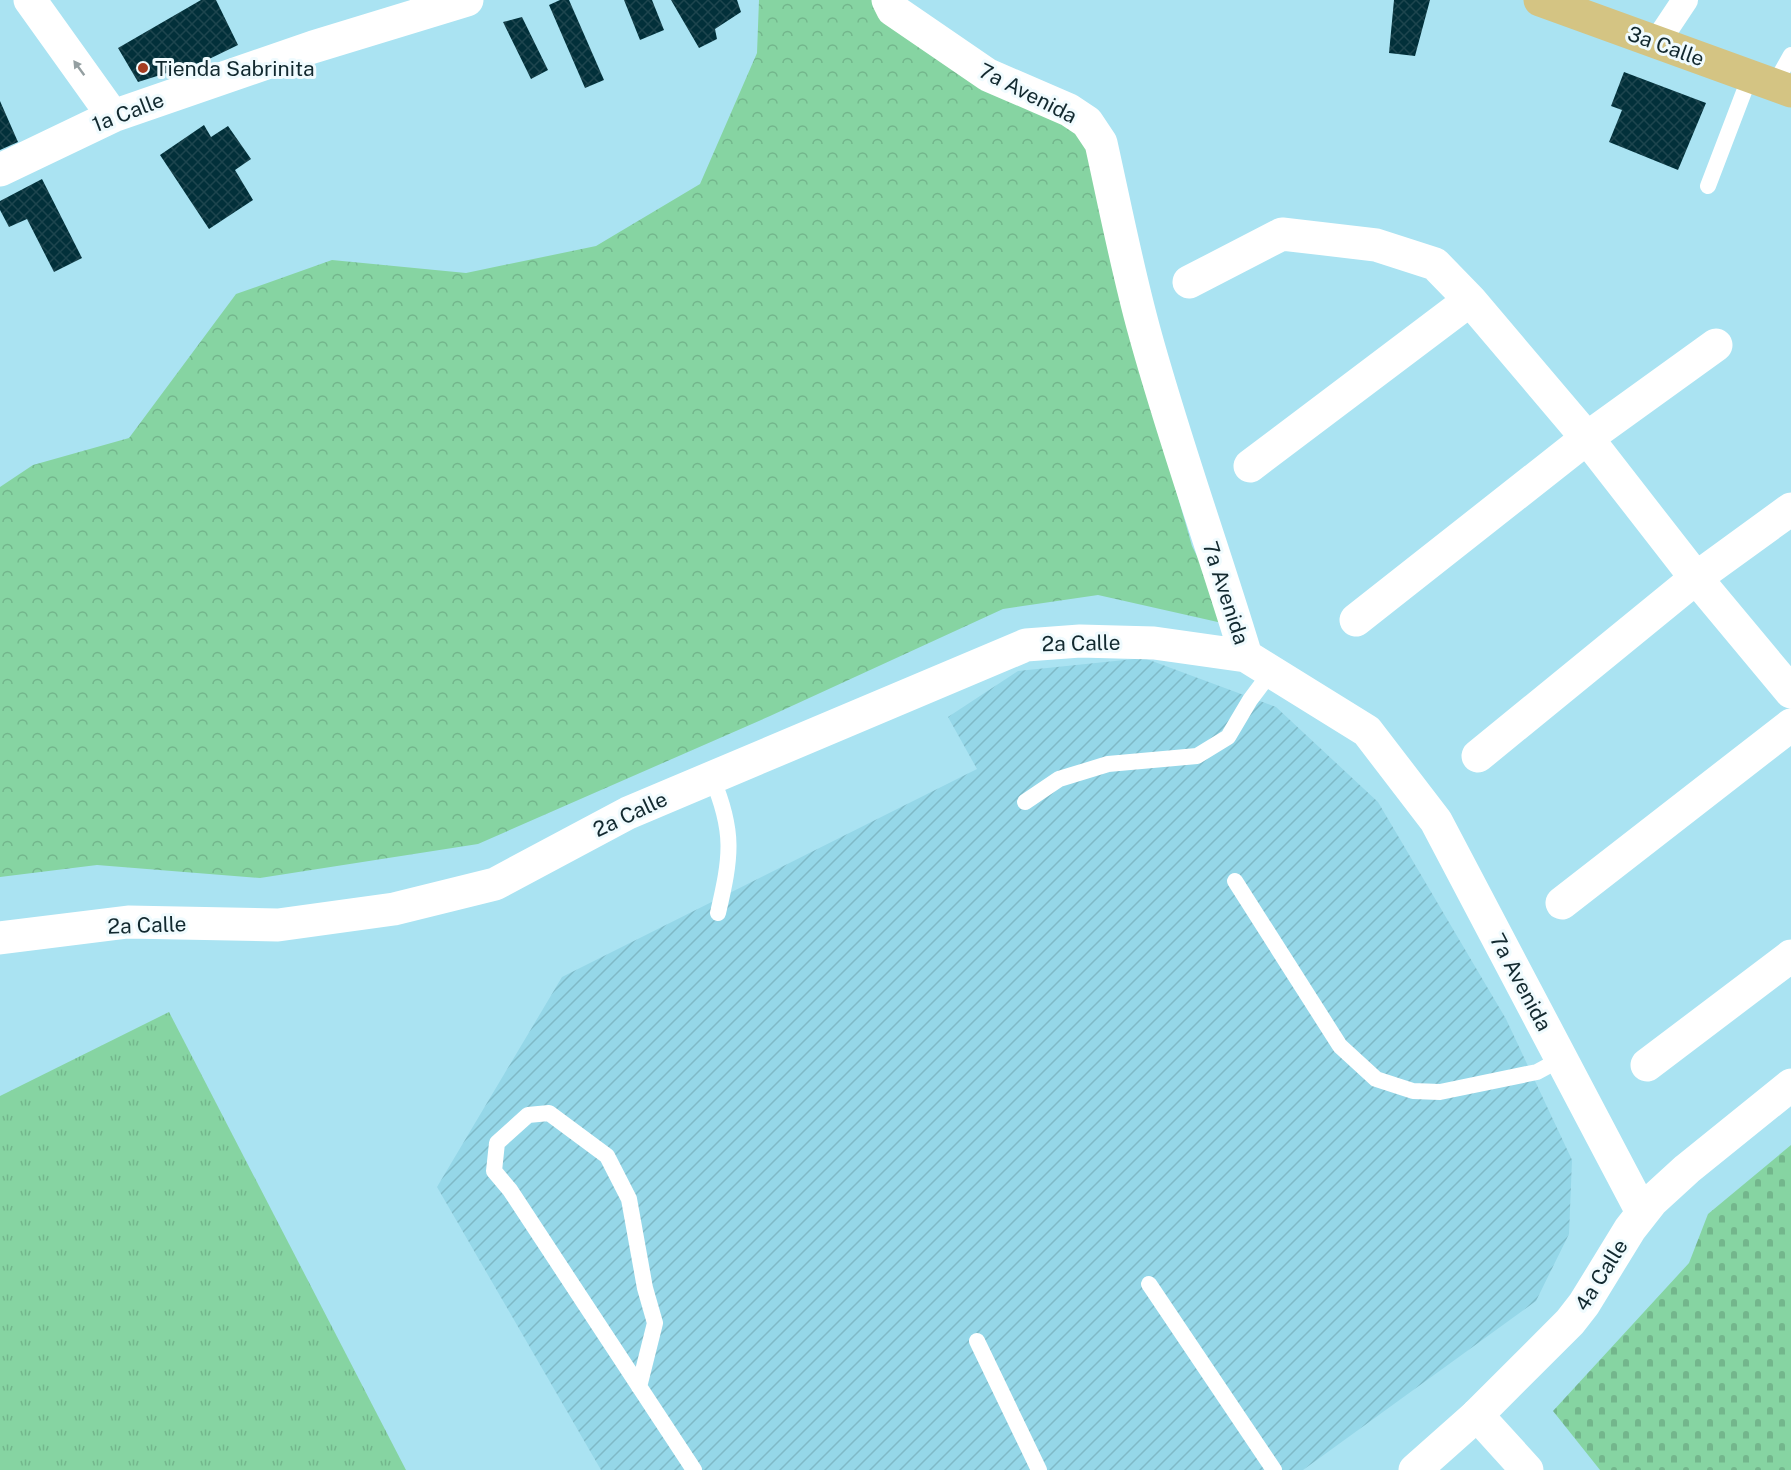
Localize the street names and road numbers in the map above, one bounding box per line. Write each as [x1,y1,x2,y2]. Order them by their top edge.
street label: 3a Calle [1624,21,1708,71]
street label: 7a Avenida [975,58,1081,128]
street label: 1a Calle [89,87,167,137]
street label: 7a Avenida [1198,538,1254,648]
street label: 2a Calle [1041,630,1121,656]
street label: 2a Calle [589,786,671,842]
street label: 2a Calle [107,911,187,939]
street label: 7a Avenida [1485,929,1557,1035]
street label: 4a Calle [1569,1235,1633,1315]

